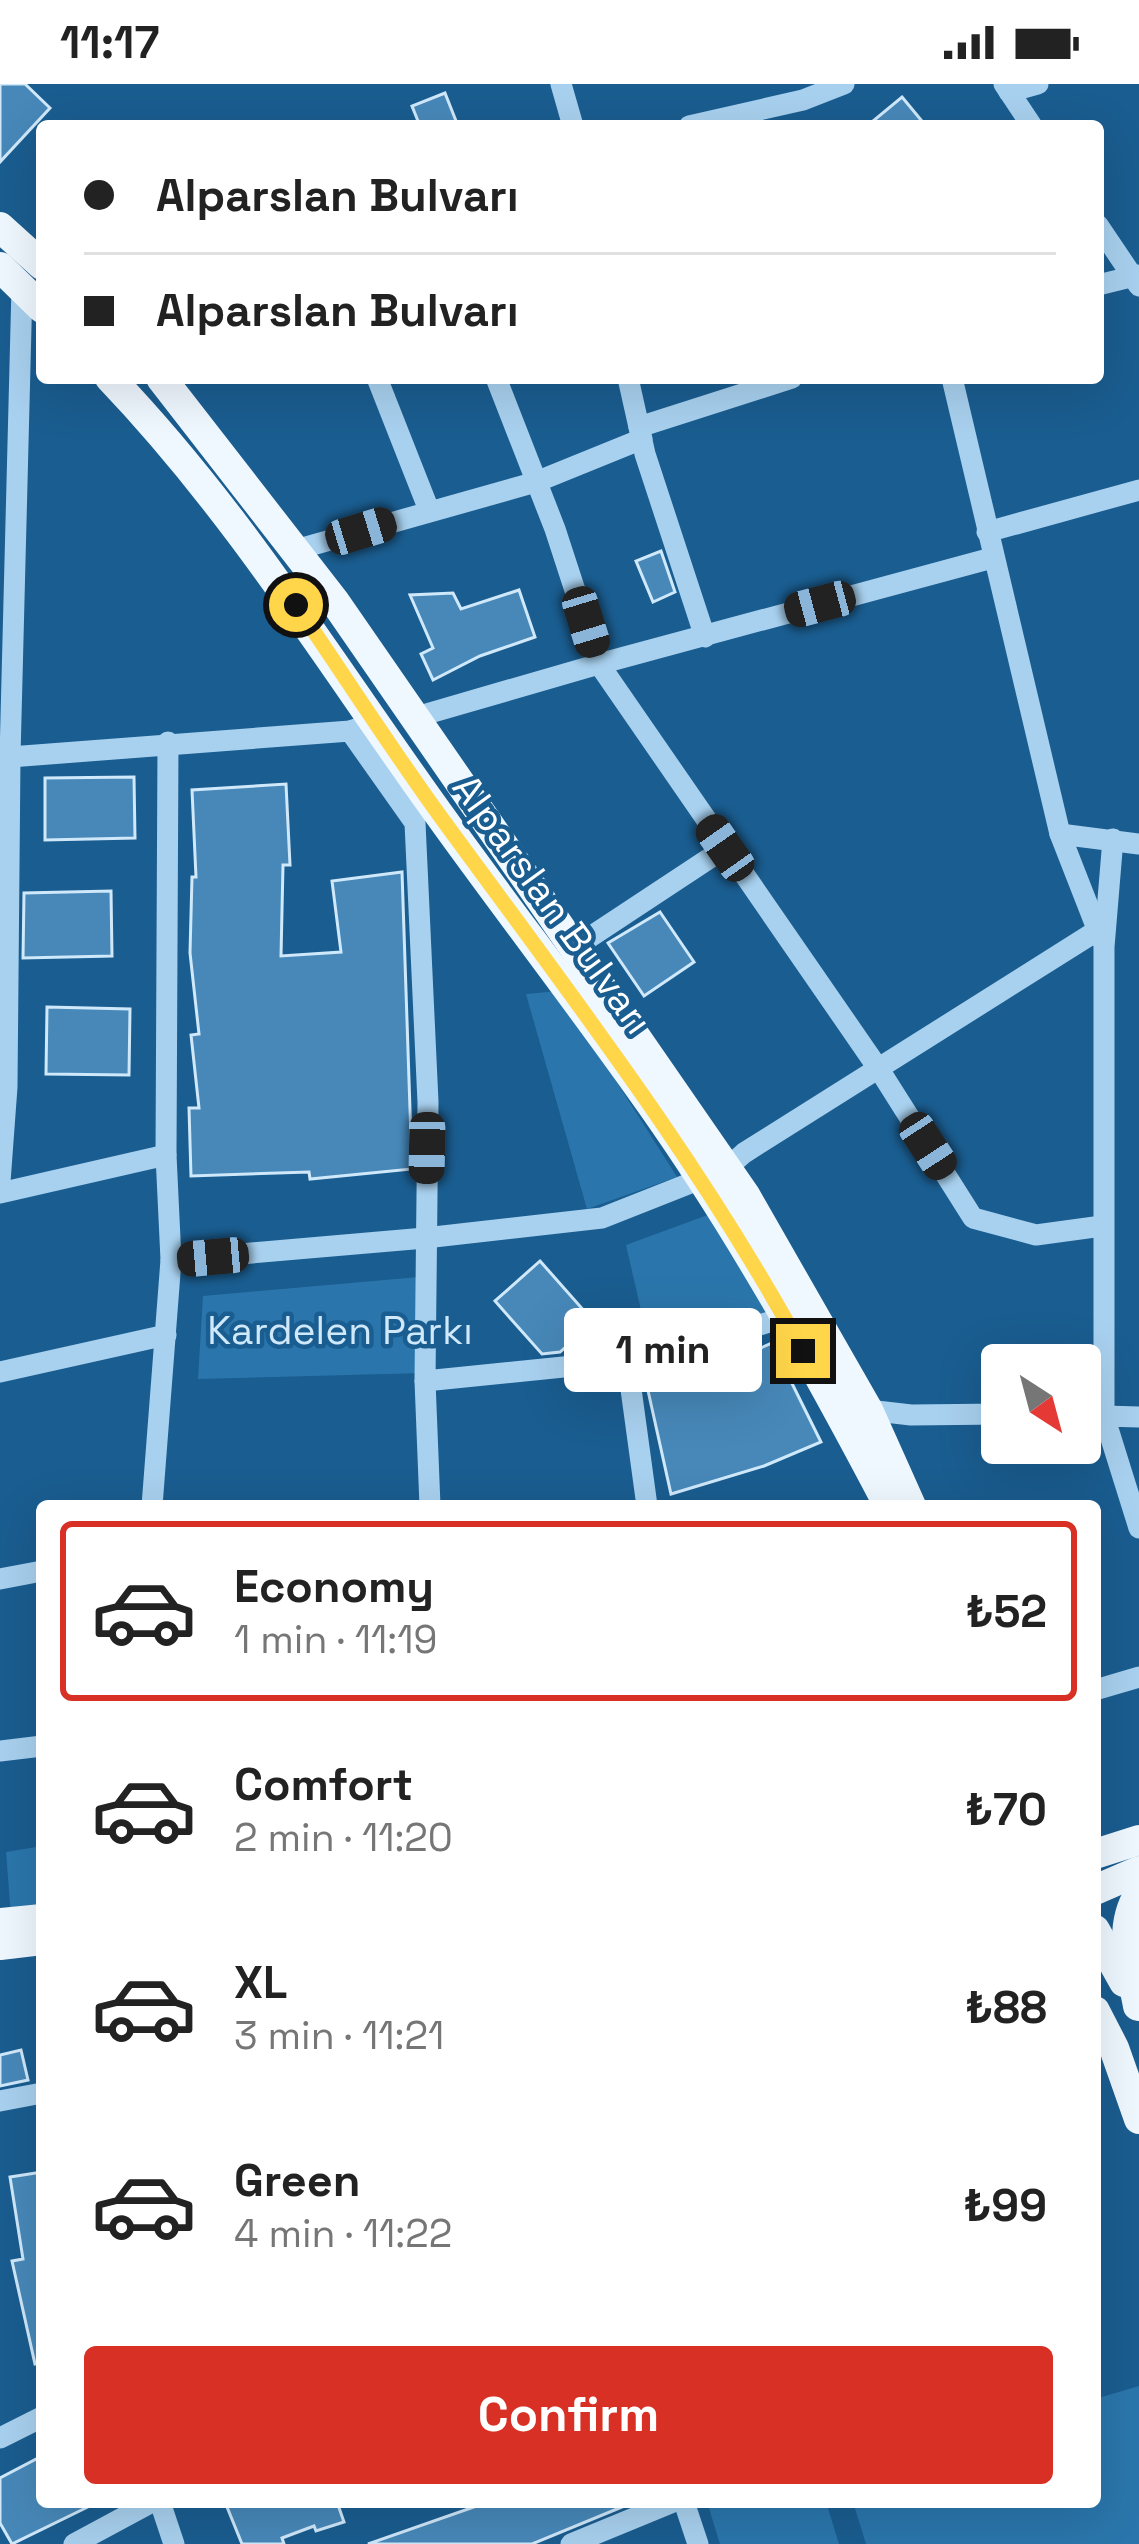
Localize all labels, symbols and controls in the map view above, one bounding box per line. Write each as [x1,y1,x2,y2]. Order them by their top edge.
text: 11:17 [60,14,159,71]
text: Alparslan Bulvarı [156,167,519,224]
text: Alparslan Bulvarı [156,282,519,339]
car [321,503,401,559]
car [781,577,859,631]
route start [269,578,323,632]
car [558,582,614,662]
street label: Alparslan Bulvarı [442,765,663,1044]
car [690,808,760,888]
car [893,1106,963,1186]
car [408,1112,446,1184]
car [176,1236,250,1278]
park label: Kardelen Parkı [207,1306,473,1355]
callout: 1 min [563,1309,761,1393]
route end [776,1324,830,1378]
text: 1 min [615,1325,711,1374]
north arrow [981,1344,1101,1464]
map controls [981,1344,1101,1464]
icon: car [90,1557,198,1665]
text: Economy [234,1558,434,1615]
text: ₺52 [966,1583,1047,1640]
text: 1 min · 11:19 [234,1615,437,1664]
icon: car [90,1755,198,1863]
text: Comfort [234,1756,413,1813]
text: ₺70 [965,1781,1047,1838]
text: 2 min · 11:20 [234,1813,453,1862]
icon: car [90,1953,198,2061]
text: XL [234,1954,287,2011]
text: ₺88 [965,1979,1047,2036]
text: 3 min · 11:21 [234,2011,444,2060]
icon: car [90,2151,198,2259]
text: Green [234,2152,360,2209]
text: ₺99 [964,2177,1047,2234]
text: 4 min · 11:22 [234,2209,452,2258]
button: Confirm [84,2346,1053,2484]

